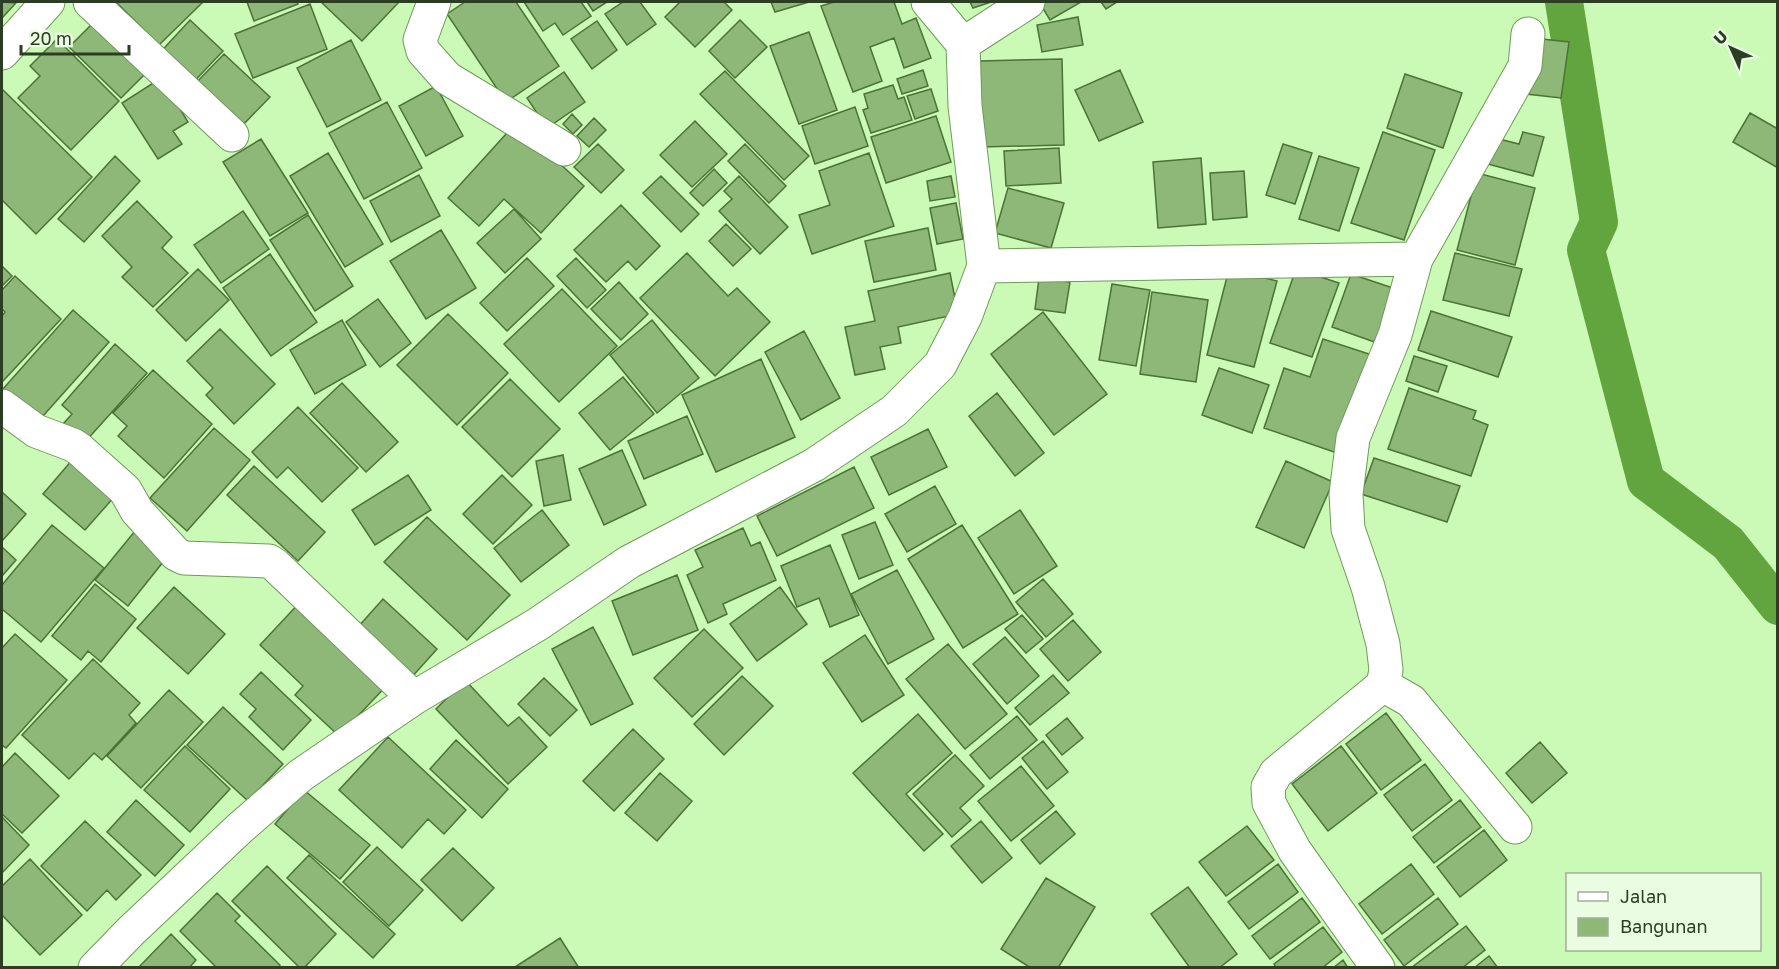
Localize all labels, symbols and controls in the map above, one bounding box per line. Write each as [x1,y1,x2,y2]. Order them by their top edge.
scale bar [21,18,129,56]
north arrow [1701,18,1761,78]
text: U [1709,26,1732,49]
text: 20 m [30,27,72,49]
legend [1566,873,1761,951]
text: Jalan [1620,885,1667,907]
text: Bangunan [1620,915,1708,937]

